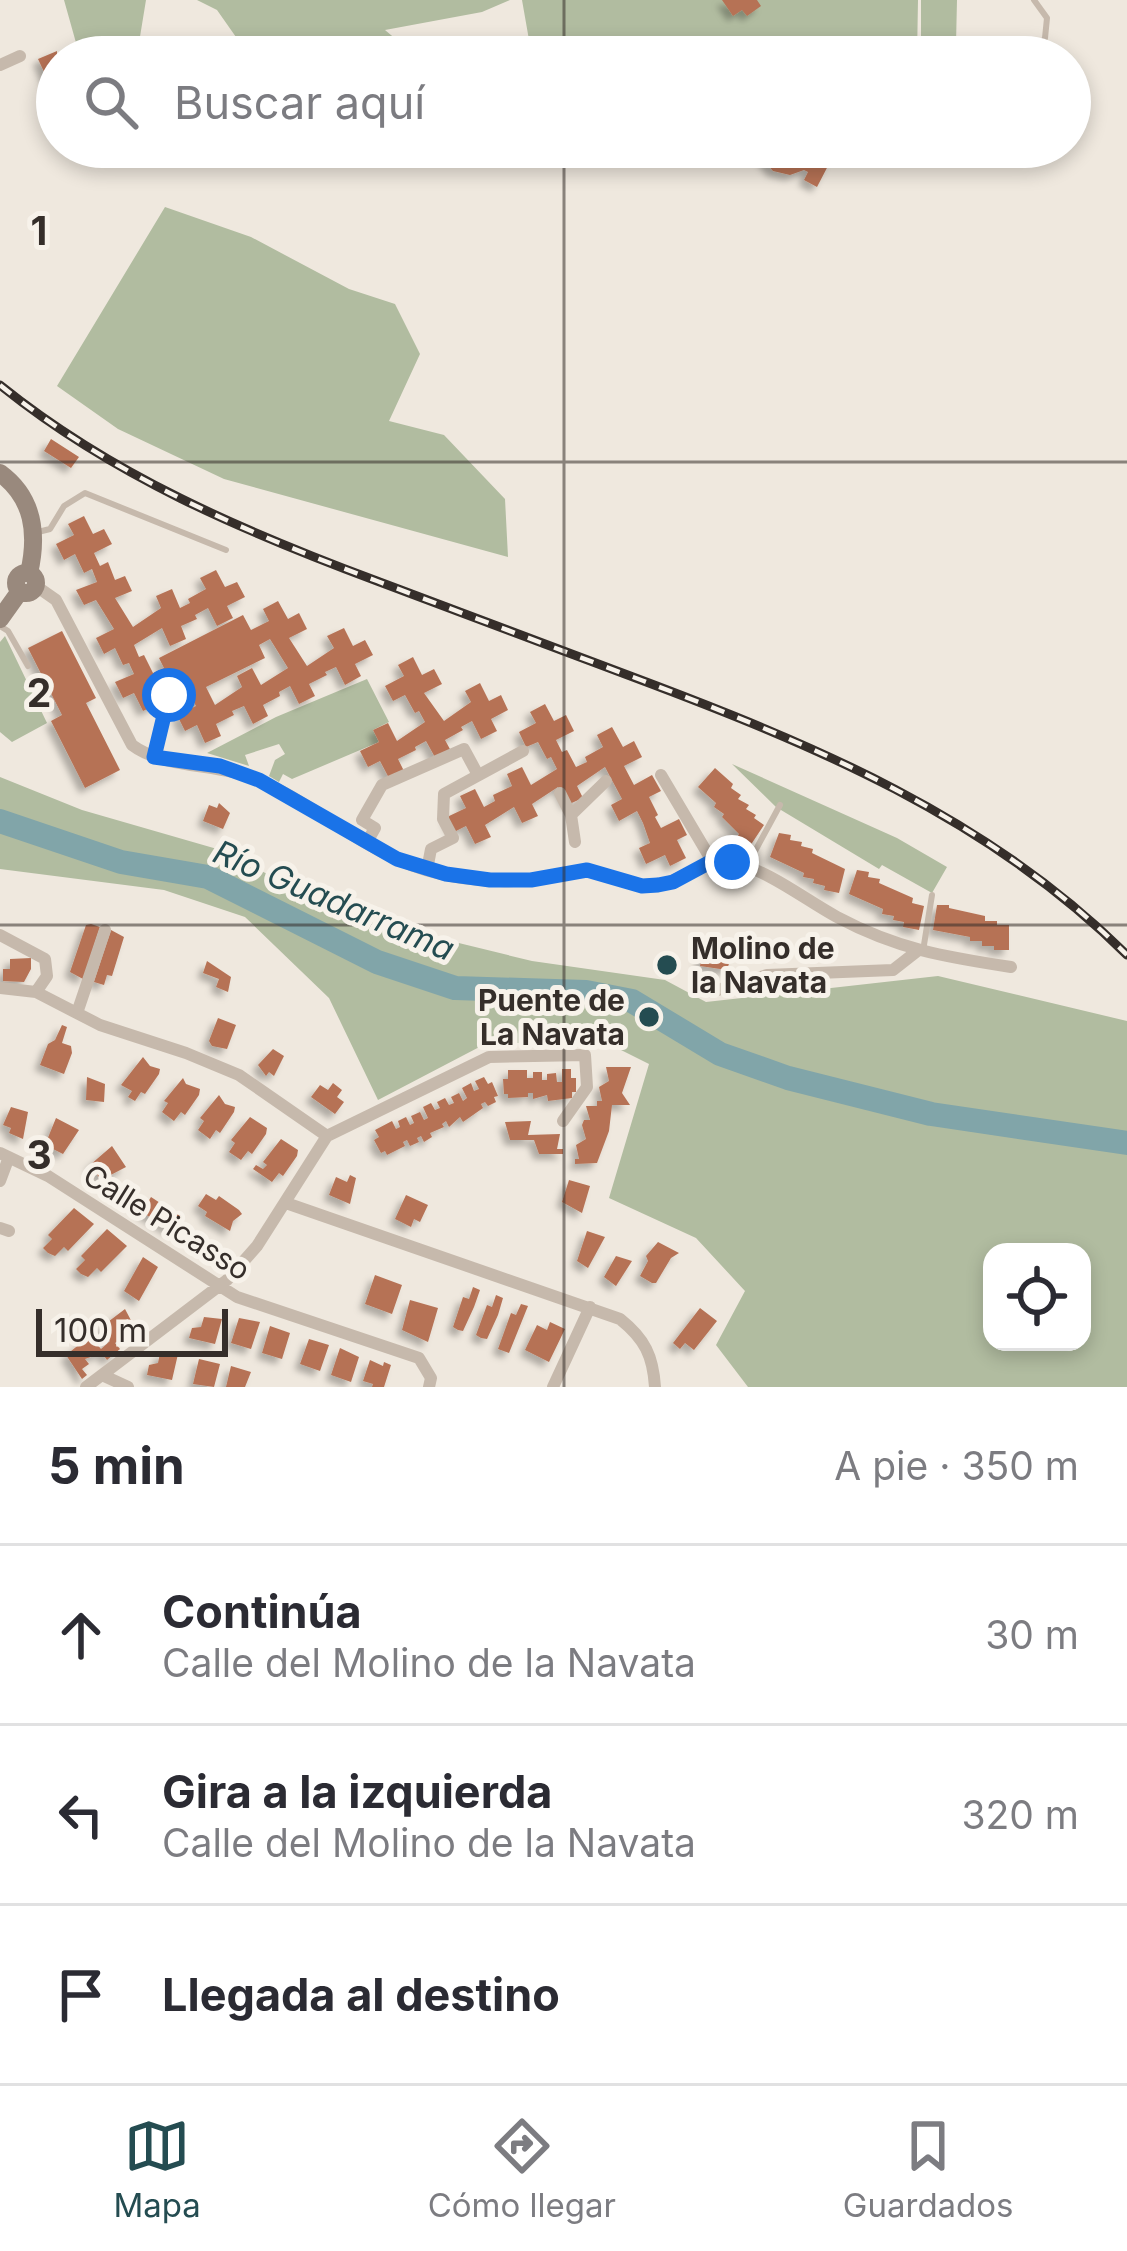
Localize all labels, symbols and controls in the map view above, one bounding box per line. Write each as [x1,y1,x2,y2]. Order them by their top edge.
search box [36,36,1091,168]
icon: search [78,69,144,135]
text: Buscar aquí [174,75,425,130]
text: 1 [31,207,47,254]
route start [142,668,196,722]
text: 2 [27,669,51,716]
water label: Río Guadarrama [208,831,460,969]
route end [705,835,759,889]
place label: Molino de la Navata [691,930,835,1000]
marker: Molino de la Navata [654,952,680,978]
place label: Puente de La Navata [478,982,625,1052]
marker: Puente de La Navata [636,1004,662,1030]
text: 3 [26,1131,52,1178]
street label: Calle Picasso [77,1157,257,1287]
map controls [983,1243,1091,1351]
button: locate [983,1243,1091,1351]
scale bar [36,1303,228,1356]
text: 100 m [54,1310,147,1350]
text: 5 min [48,1435,185,1496]
text: A pie · 350 m [834,1442,1079,1489]
text: Continúa [162,1584,362,1639]
icon: ahead [48,1602,114,1668]
text: 30 m [985,1611,1079,1658]
text: Calle del Molino de la Navata [162,1639,696,1686]
text: Gira a la izquierda [162,1764,552,1819]
icon: left [48,1782,114,1848]
text: 320 m [961,1791,1079,1838]
text: Calle del Molino de la Navata [162,1819,696,1866]
icon: arrive [48,1962,114,2028]
text: Llegada al destino [162,1967,560,2022]
tab: Mapa [113,2113,201,2225]
tab: Cómo llegar [428,2113,616,2225]
tab: Guardados [843,2113,1014,2225]

